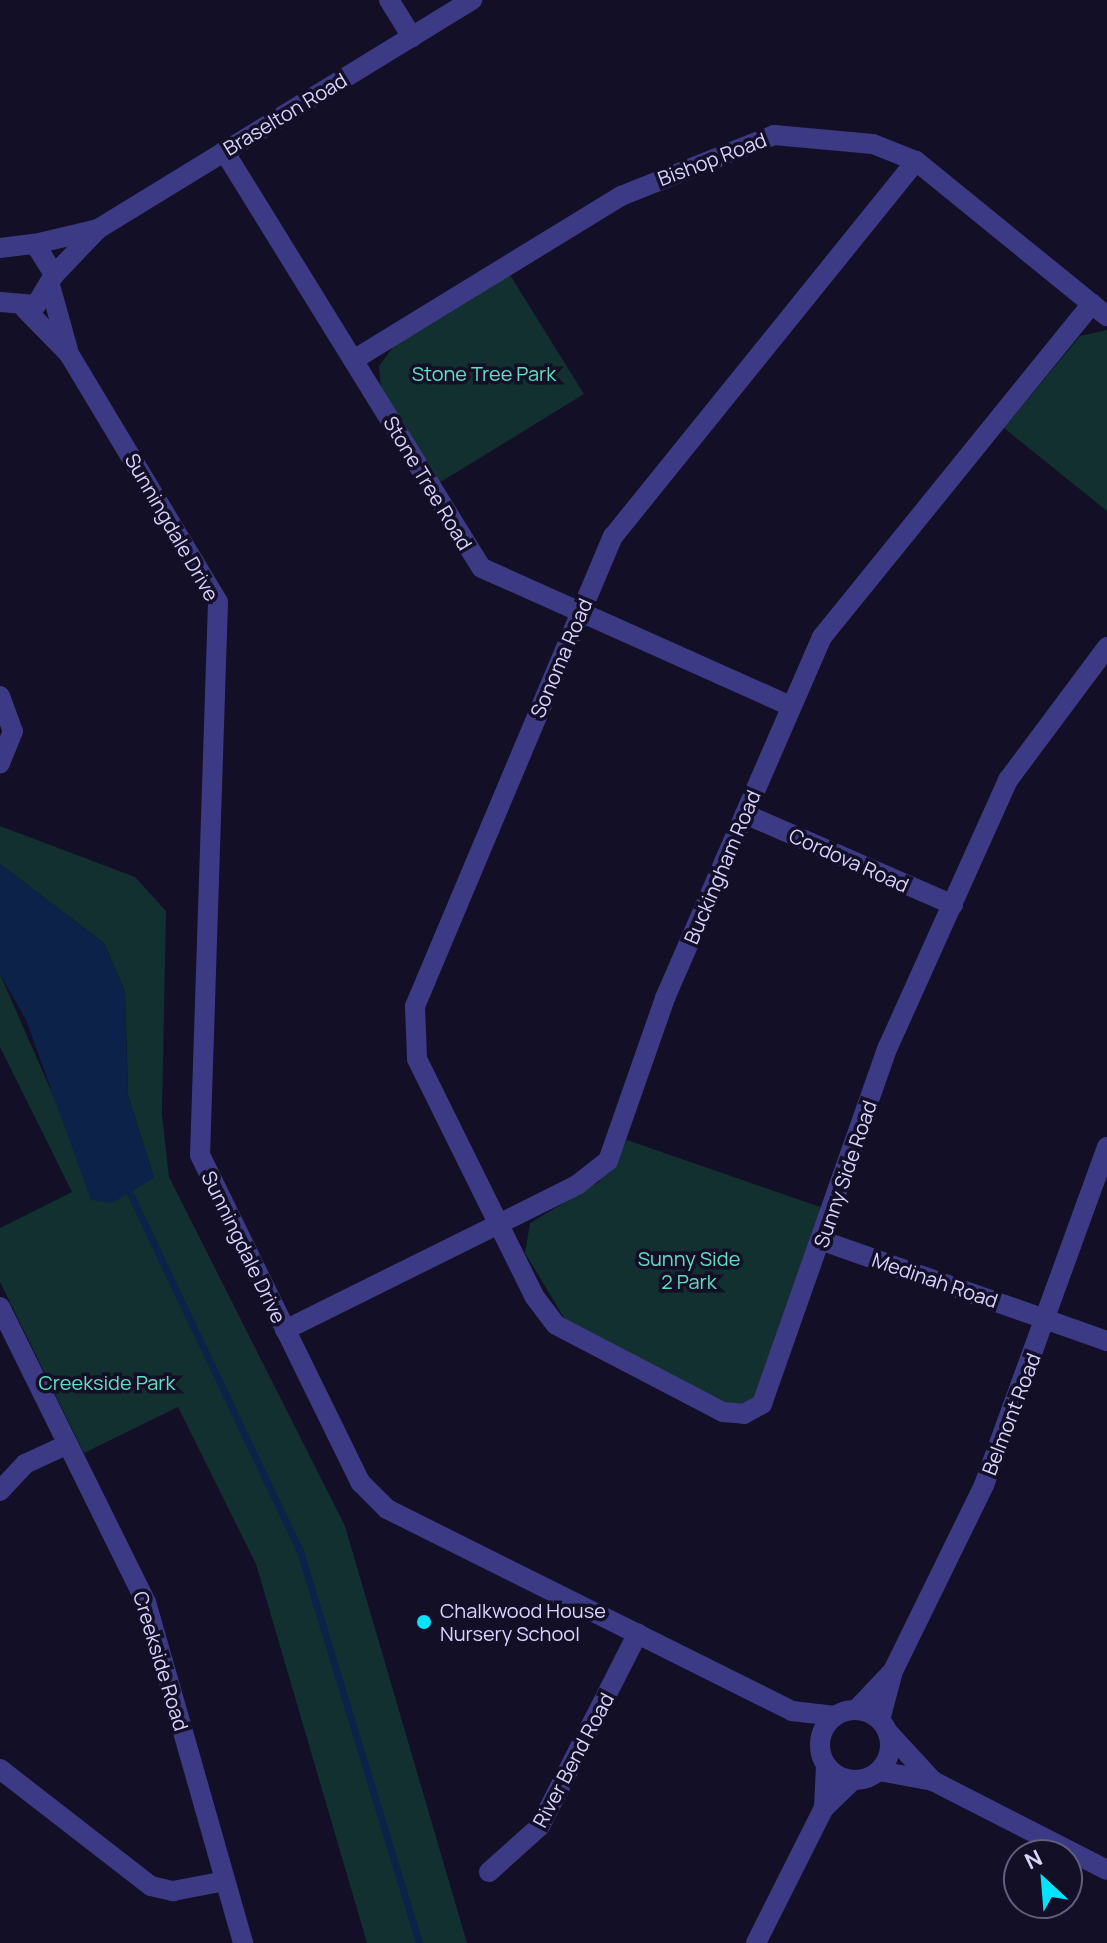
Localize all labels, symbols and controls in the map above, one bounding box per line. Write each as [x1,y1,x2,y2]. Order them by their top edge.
street label: Braselton Road [219,68,351,160]
street label: Bishop Road [654,127,770,191]
park label: Stone Tree Park [412,361,556,385]
street label: Stone Tree Road [379,412,477,554]
street label: Sunningdale Drive [120,449,224,605]
street label: Sonoma Road [525,595,597,721]
street label: Buckingham Road [679,786,765,948]
street label: Cordova Road [785,823,913,897]
street label: Sunny Side Road [809,1097,881,1251]
street label: Sunningdale Drive [197,1167,291,1327]
park label: Sunny Side 2 Park [638,1246,740,1293]
street label: Medinah Road [869,1247,1001,1313]
street label: Belmont Road [977,1350,1045,1478]
park label: Creekside Park [39,1370,175,1394]
street label: Creekside Road [128,1588,194,1734]
place label: Chalkwood House Nursery School [440,1598,606,1645]
marker: Chalkwood House Nursery School [415,1613,433,1631]
street label: River Bend Road [528,1689,618,1831]
north arrow [1003,1839,1083,1919]
text: N [1020,1842,1047,1876]

